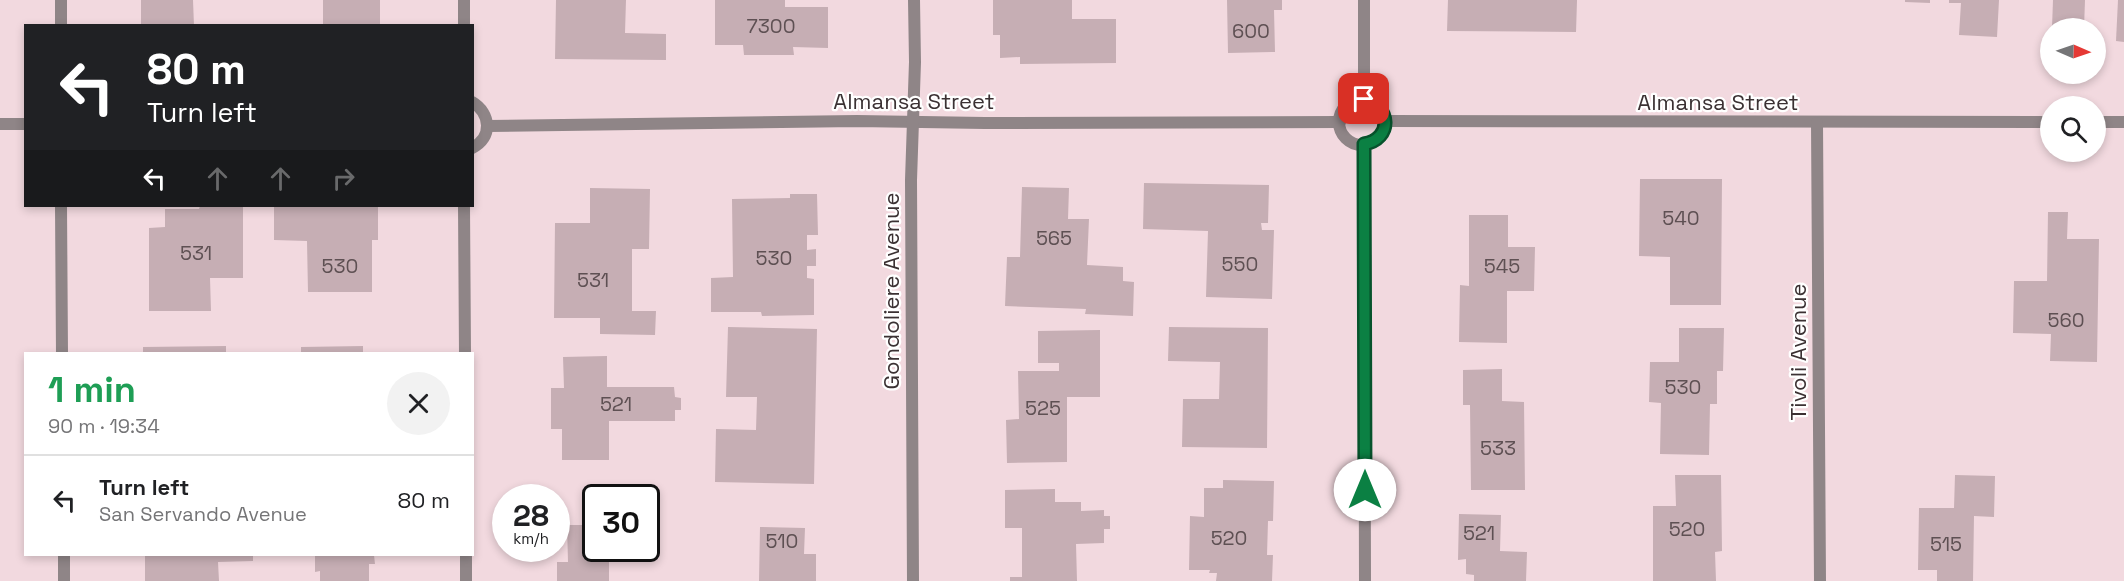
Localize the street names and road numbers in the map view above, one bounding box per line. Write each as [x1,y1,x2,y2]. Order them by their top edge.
street label: Almansa Street [833,87,995,115]
street label: Almansa Street [1637,88,1799,116]
street label: Gondoliere Avenue [877,192,905,390]
street label: Tivoli Avenue [1784,284,1812,420]

